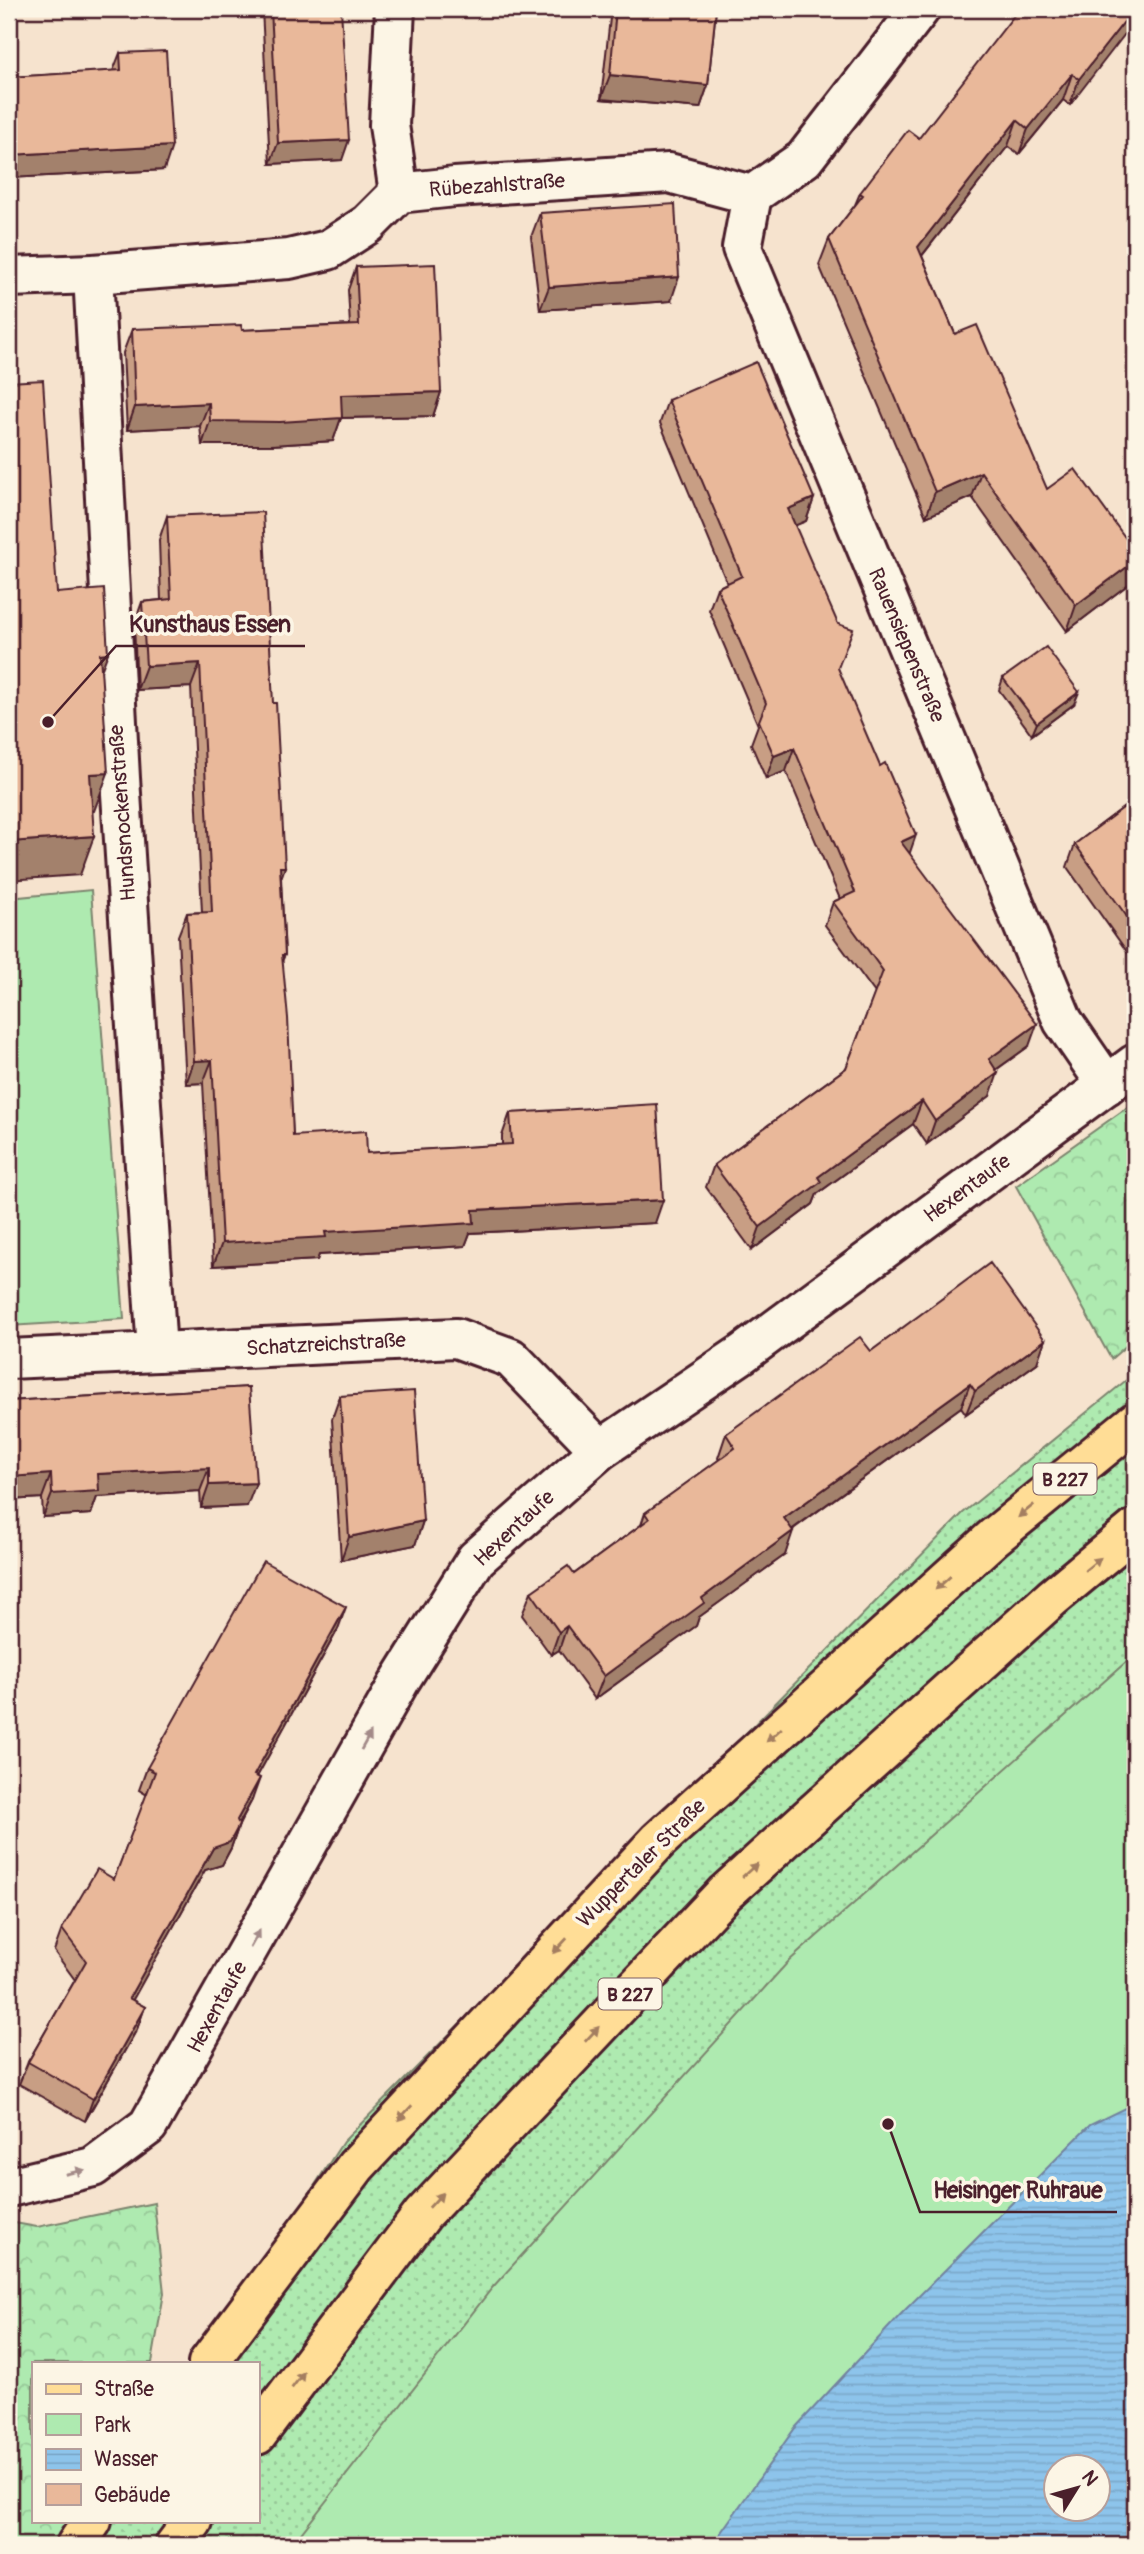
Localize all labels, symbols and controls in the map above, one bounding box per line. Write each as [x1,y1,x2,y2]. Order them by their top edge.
street label: Rübezahlstraße [428,167,567,204]
street label: Rauensiepenstraße [862,564,951,727]
callout: Kunsthaus Essen [116,602,305,646]
text: Kunsthaus Essen [129,610,291,639]
street label: Hundsnockenstraße [103,723,142,902]
street label: Hexentaufe [919,1147,1017,1229]
street label: Schatzreichstraße [245,1327,407,1362]
road number: B 227 [1034,1464,1096,1494]
street label: Hexentaufe [468,1484,561,1573]
one-way arrow [1017,1504,1035,1519]
one-way arrow [1084,1556,1102,1571]
one-way arrow [934,1575,952,1591]
one-way arrow [766,1727,783,1743]
one-way arrow [360,1731,372,1751]
street label: Wuppertaler Straße [571,1793,712,1934]
one-way arrow [741,1862,759,1878]
one-way arrow [249,1930,261,1949]
one-way arrow [552,1937,568,1955]
street label: Hexentaufe [181,1956,254,2058]
road number: B 227 [598,1978,662,2010]
one-way arrow [584,2025,600,2043]
one-way arrow [398,2104,414,2121]
one-way arrow [64,2166,86,2177]
callout: Heisinger Ruhraue [920,2168,1117,2212]
text: Heisinger Ruhraue [933,2176,1103,2205]
one-way arrow [428,2192,444,2209]
legend [32,2362,259,2522]
one-way arrow [291,2372,306,2390]
text: Straße [94,2376,154,2403]
text: Park [94,2412,131,2439]
text: Wasser [94,2446,159,2473]
north arrow [1042,2452,1112,2522]
text: N [1076,2466,1103,2491]
text: Gebäude [94,2482,171,2509]

